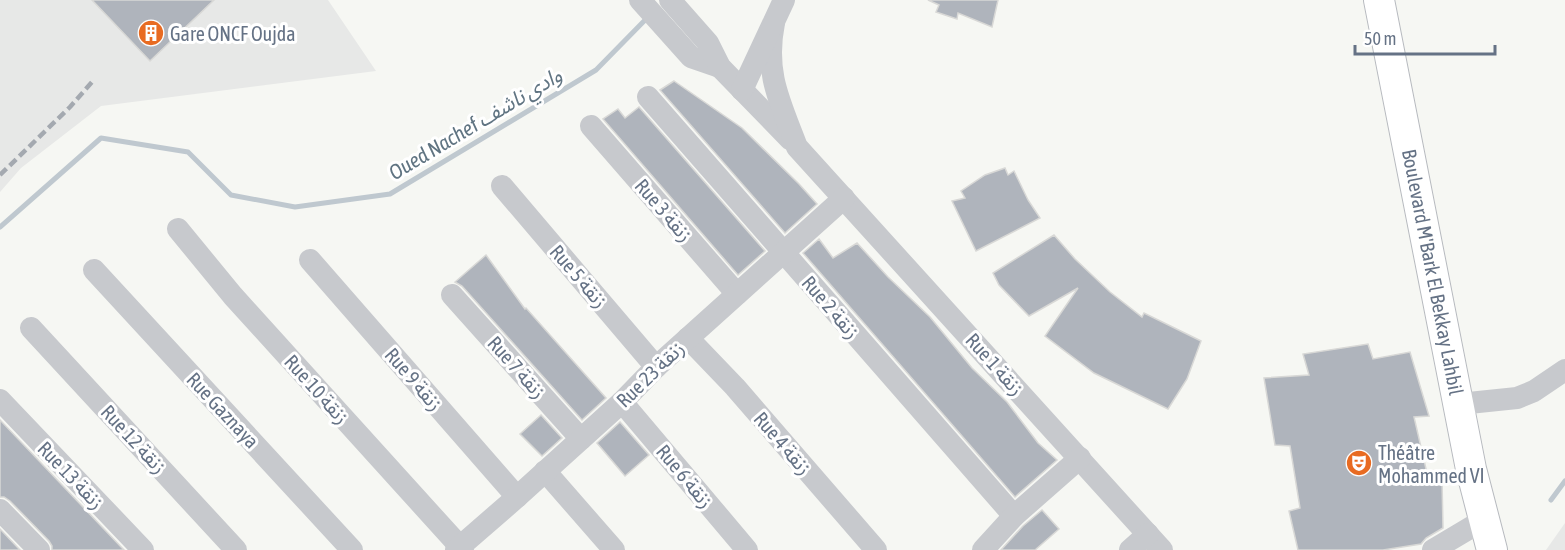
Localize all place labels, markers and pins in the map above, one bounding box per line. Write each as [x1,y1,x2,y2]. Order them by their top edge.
building icon: Gare ONCF Oujda [136,18,166,48]
place label: Gare ONCF Oujda [170,22,296,45]
place label: Théâtre Mohammed VI [1378,441,1485,487]
theatre icon: Théâtre Mohammed VI [1344,448,1374,478]

